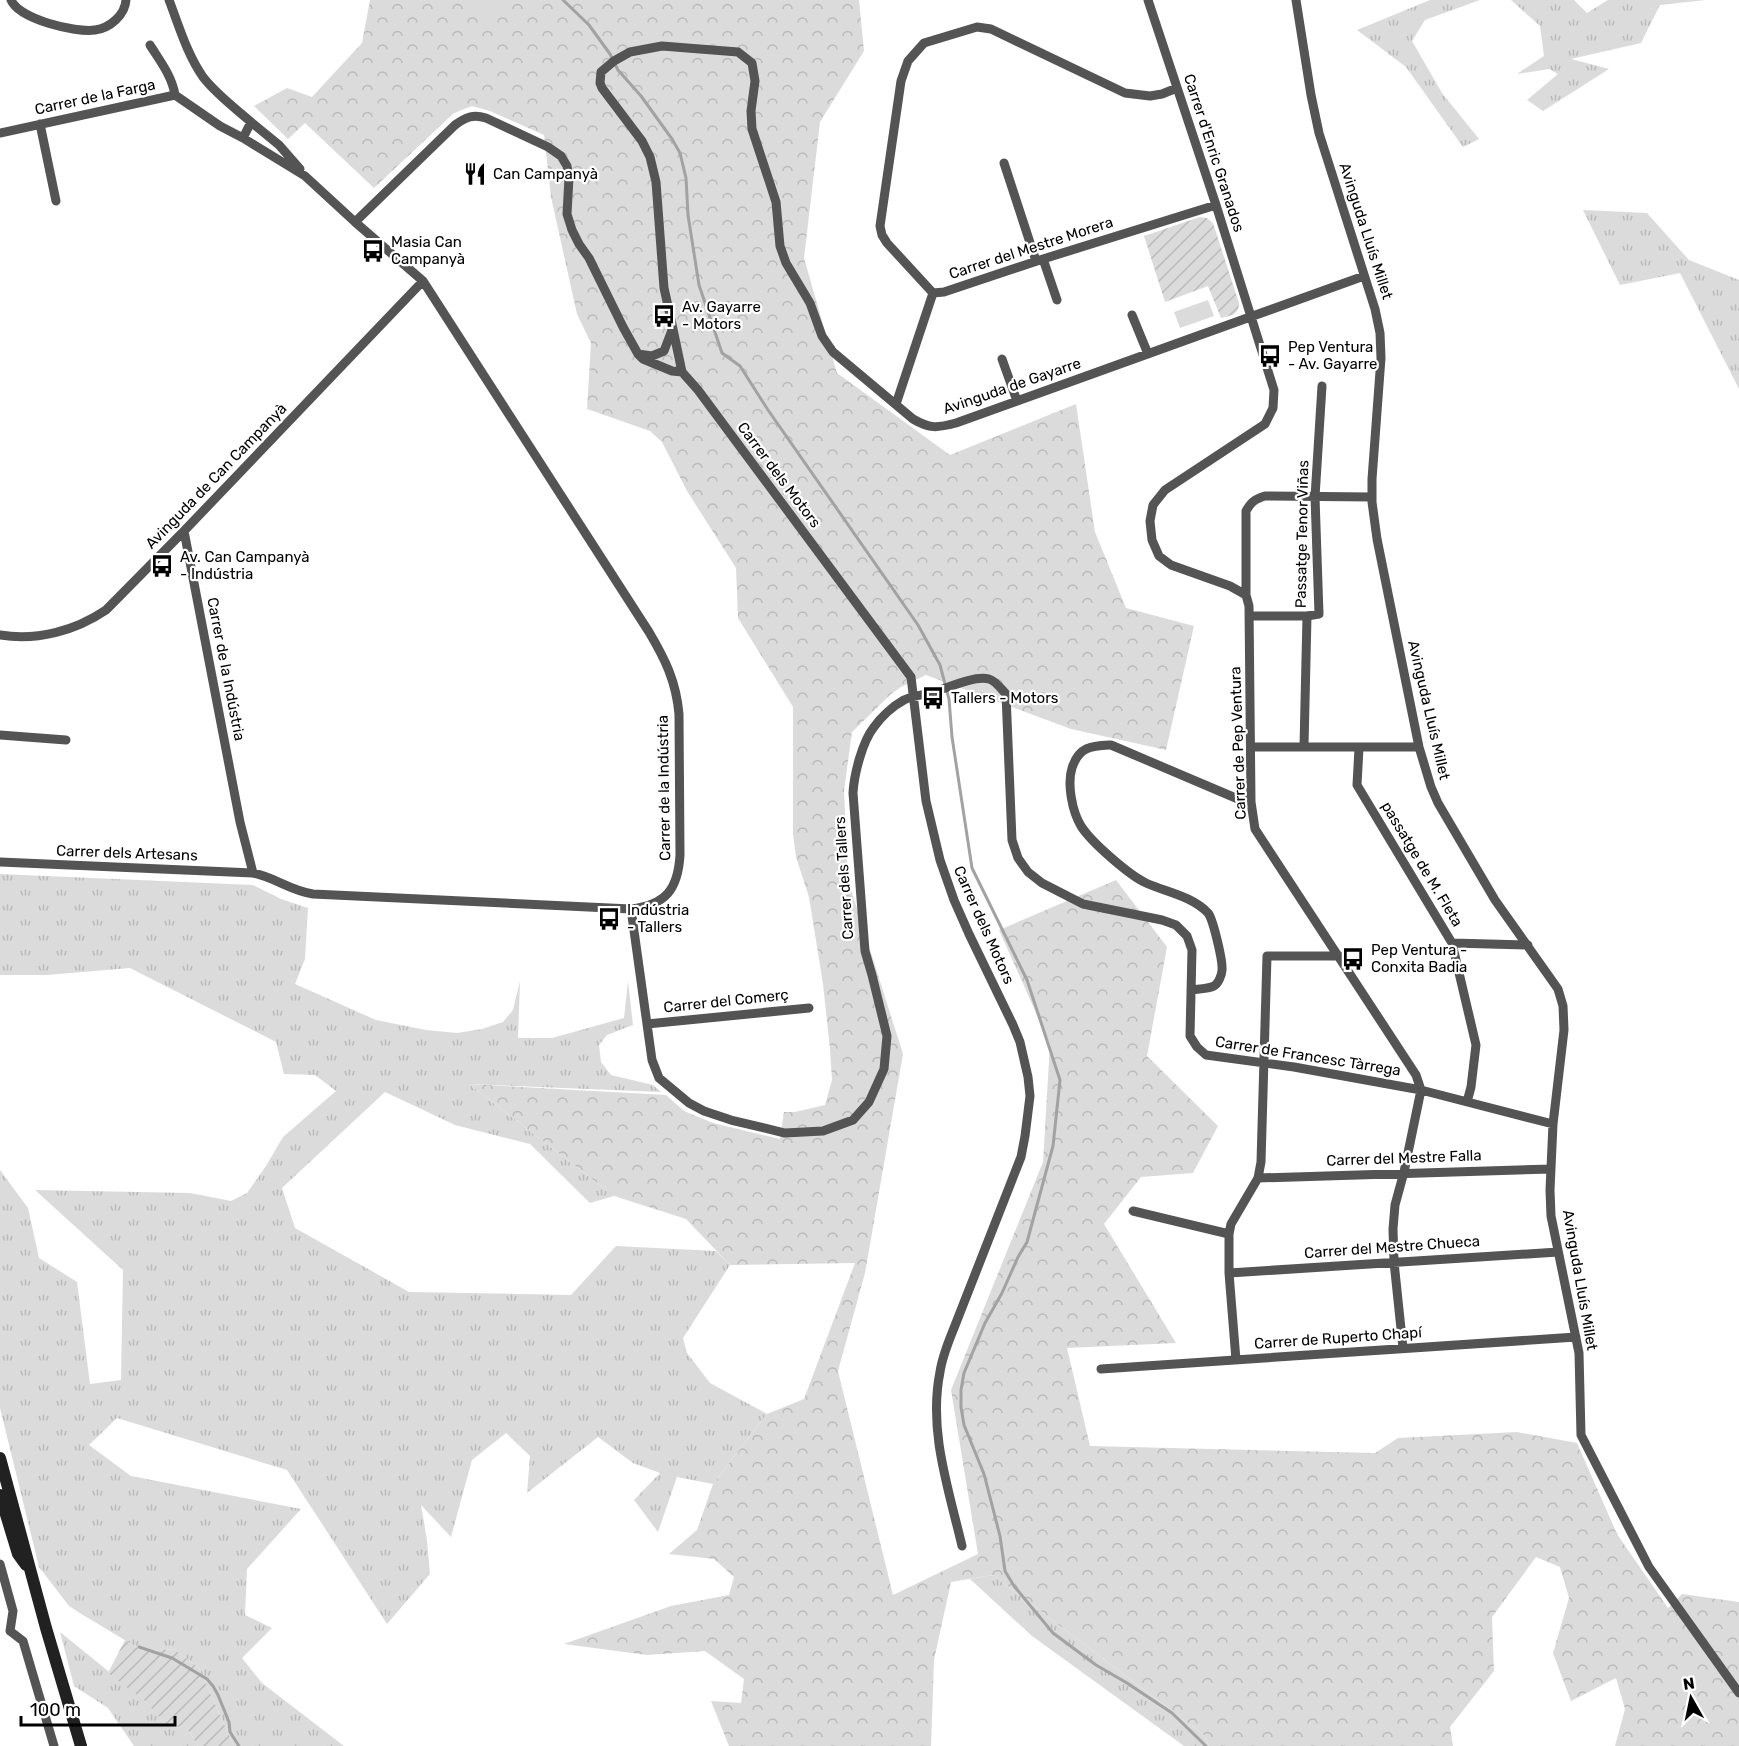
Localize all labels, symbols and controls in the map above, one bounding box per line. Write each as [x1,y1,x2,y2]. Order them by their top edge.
street label: Carrer d'Enric Granados [1180,72,1248,235]
street label: Carrer de la Farga [33,75,157,119]
street label: Avinguda Lluís Millet [1335,160,1397,302]
restaurant icon: Can Campanyà [462,161,488,187]
place label: Can Campanyà [493,165,598,183]
street label: Carrer del Mestre Morera [947,213,1115,283]
place label: Masia Can Campanyà [391,233,465,268]
bus stop icon: Masia Can Campanyà [360,238,386,264]
place label: Av. Gayarre - Motors [682,298,761,333]
bus stop icon: Av. Gayarre - Motors [651,303,677,329]
place label: Pep Ventura - Av. Gayarre [1288,338,1377,373]
bus stop icon: Pep Ventura - Av. Gayarre [1257,343,1283,369]
street label: Avinguda de Gayarre [941,354,1083,418]
street label: Avinguda de Can Campanyà [142,399,290,553]
street label: Carrer dels Motors [733,419,825,532]
street label: Passatge Tenor Viñas [1292,459,1312,608]
place label: Av. Can Campanyà - Indústria [180,548,310,583]
bus stop icon: Av. Can Campanyà - Indústria [149,553,175,579]
street label: Carrer de la Indústria [203,596,249,742]
street label: Avinguda Lluís Millet [1404,638,1454,782]
street label: Carrer de Pep Ventura [1226,666,1250,820]
bus stop icon: Tallers - Motors [920,685,946,711]
place label: Tallers - Motors [951,689,1059,707]
street label: Carrer de la Indústria [654,715,674,861]
street label: passatge de M. Fleta [1378,798,1466,930]
street label: Carrer dels Tallers [831,815,857,940]
street label: Carrer dels Artesans [56,842,198,864]
street label: Carrer dels Motors [950,863,1018,987]
place label: Indústria - Tallers [627,901,689,936]
bus stop icon: Indústria - Tallers [596,906,622,932]
place label: Pep Ventura - Conxita Badia [1371,941,1467,976]
bus stop icon: Pep Ventura - Conxita Badia [1340,946,1366,972]
street label: Carrer del Comerç [663,985,789,1017]
street label: Carrer de Francesc Tàrrega [1214,1032,1402,1080]
street label: Carrer del Mestre Falla [1326,1146,1482,1170]
street label: Avinguda Lluís Millet [1559,1208,1601,1352]
street label: Carrer del Mestre Chueca [1304,1232,1480,1262]
street label: Carrer de Ruperto Chapí [1254,1323,1424,1353]
north arrow [1661,1668,1721,1728]
text: N [1682,1673,1696,1694]
scale bar [21,1689,176,1727]
text: 100 m [30,1699,81,1721]

